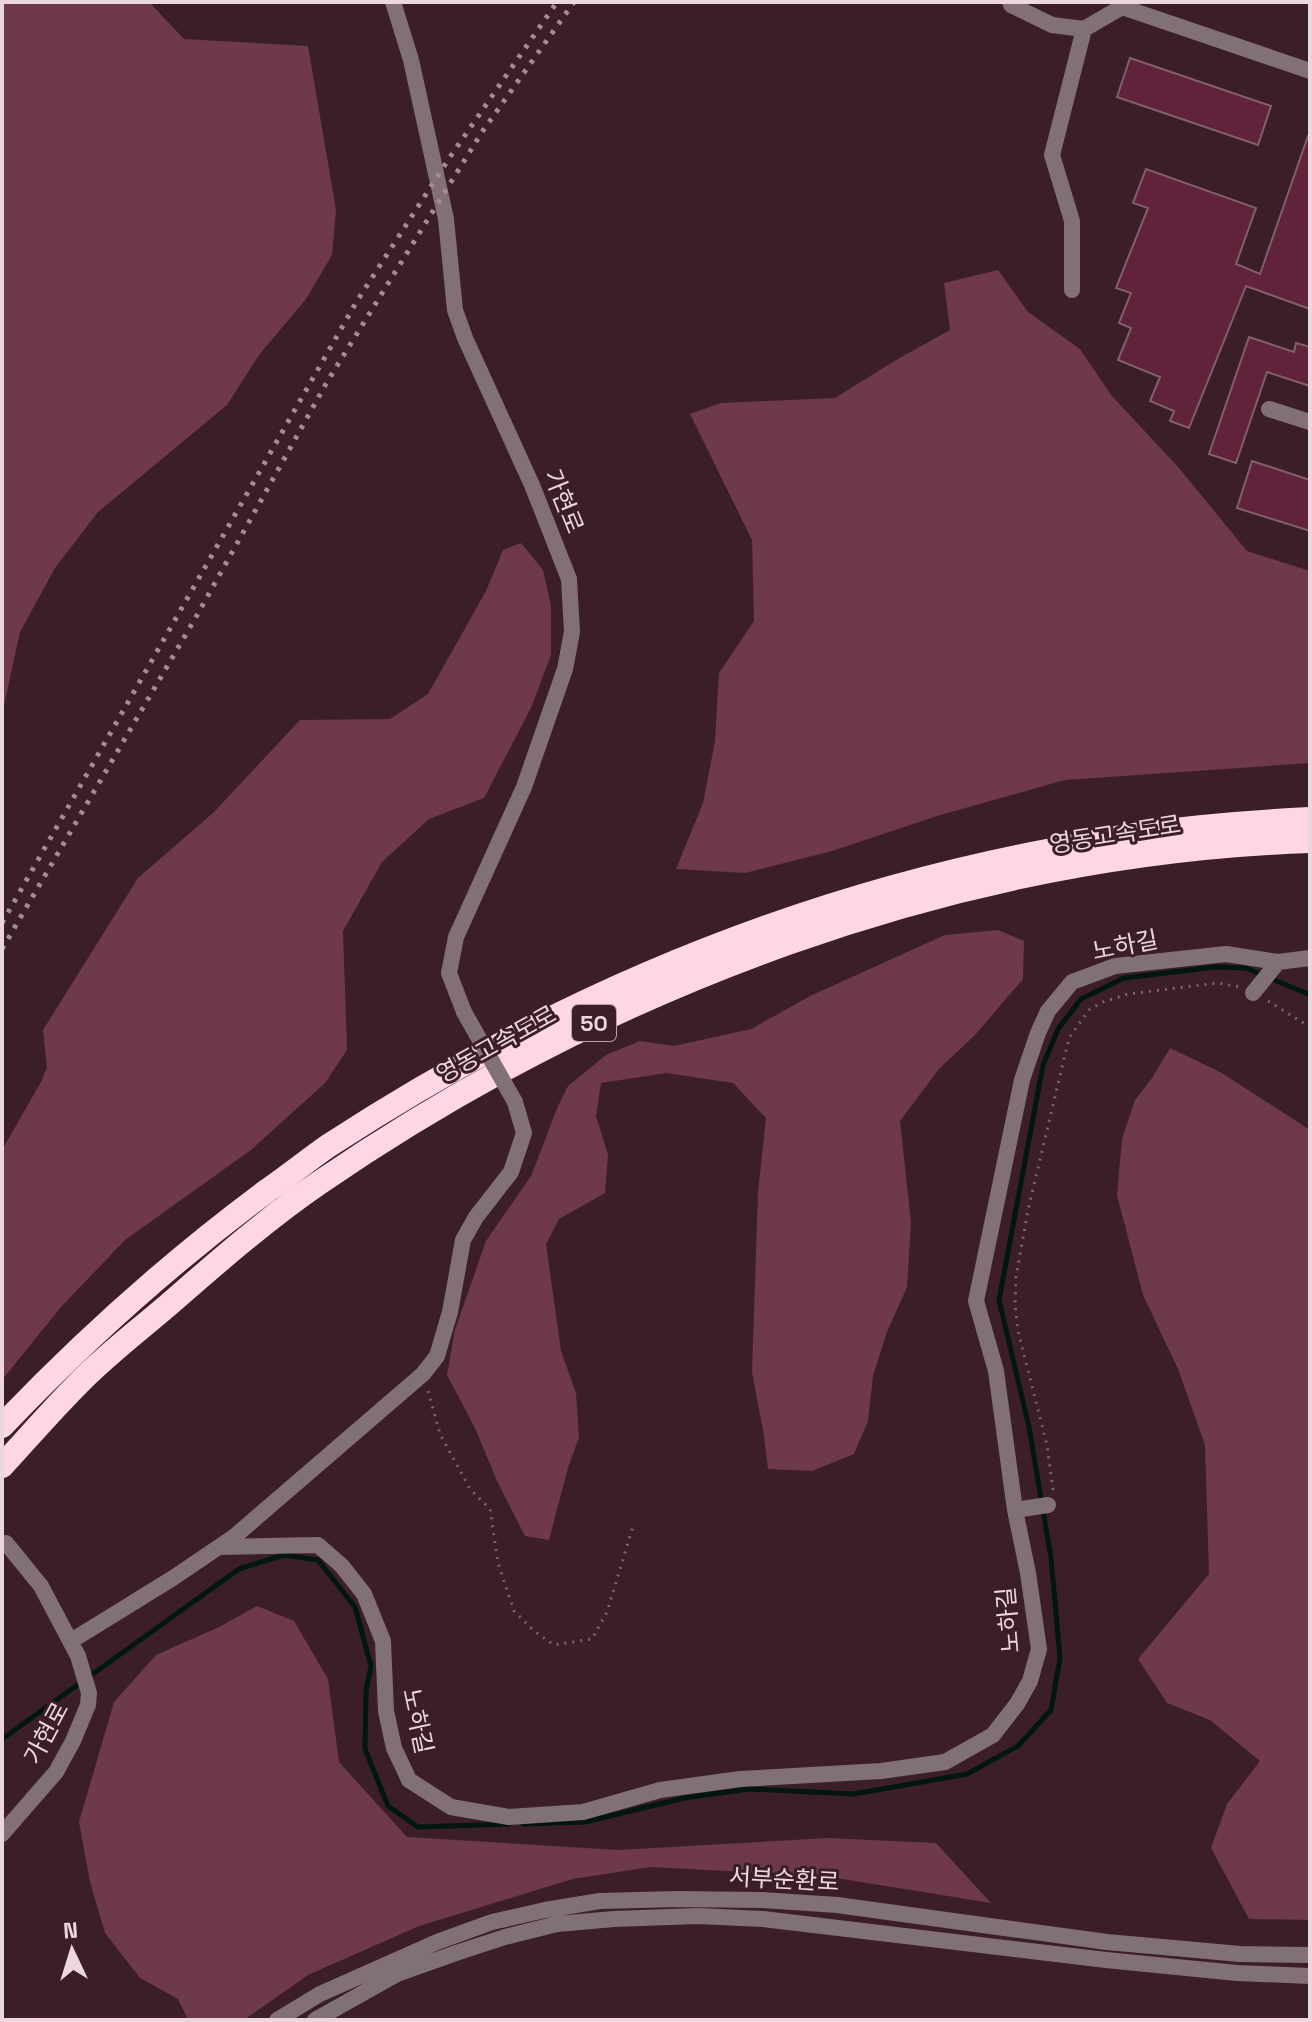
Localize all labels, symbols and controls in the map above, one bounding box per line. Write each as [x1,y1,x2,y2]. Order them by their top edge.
street label: 가현로 [537,464,591,538]
street label: 영동고속도로 [1047,808,1183,860]
street label: 노하길 [1090,923,1160,967]
street label: 영동고속도로 [431,998,561,1090]
road number: 50 [572,1005,616,1041]
street label: 노하길 [990,1586,1026,1654]
street label: 노하길 [396,1685,440,1757]
street label: 가현로 [17,1696,75,1770]
street label: 서부순환로 [728,1861,840,1897]
north arrow [32,1910,112,1990]
text: N [62,1916,79,1945]

